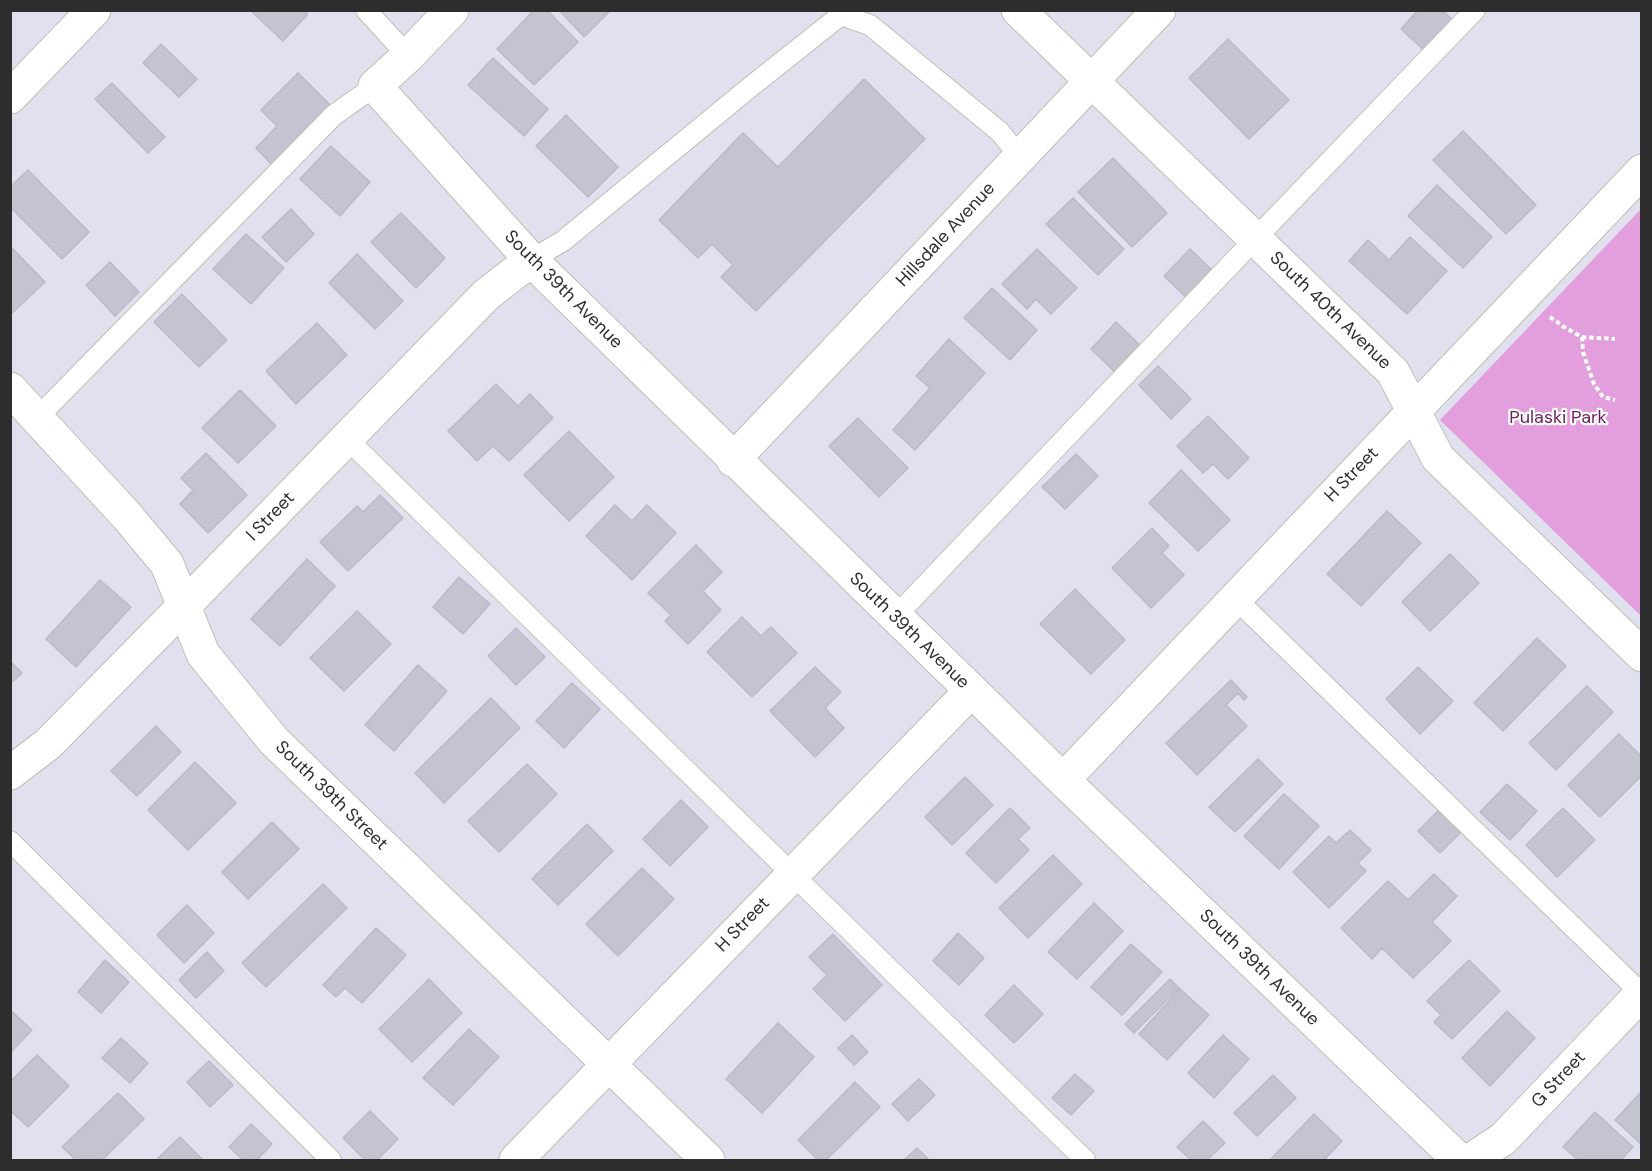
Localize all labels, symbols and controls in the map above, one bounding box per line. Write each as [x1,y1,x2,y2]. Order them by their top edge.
street label: Hillsdale Avenue [892,178,1000,292]
street label: South 39th Avenue [499,226,627,354]
street label: South 40th Avenue [1265,248,1395,374]
park label: Pulaski Park [1509,407,1607,429]
street label: H Street [1321,443,1383,507]
street label: I Street [242,488,300,546]
street label: South 39th Avenue [845,568,973,694]
street label: South 39th Street [270,737,392,855]
street label: H Street [712,893,774,957]
street label: South 39th Avenue [1195,905,1323,1031]
street label: G Street [1527,1047,1591,1113]

